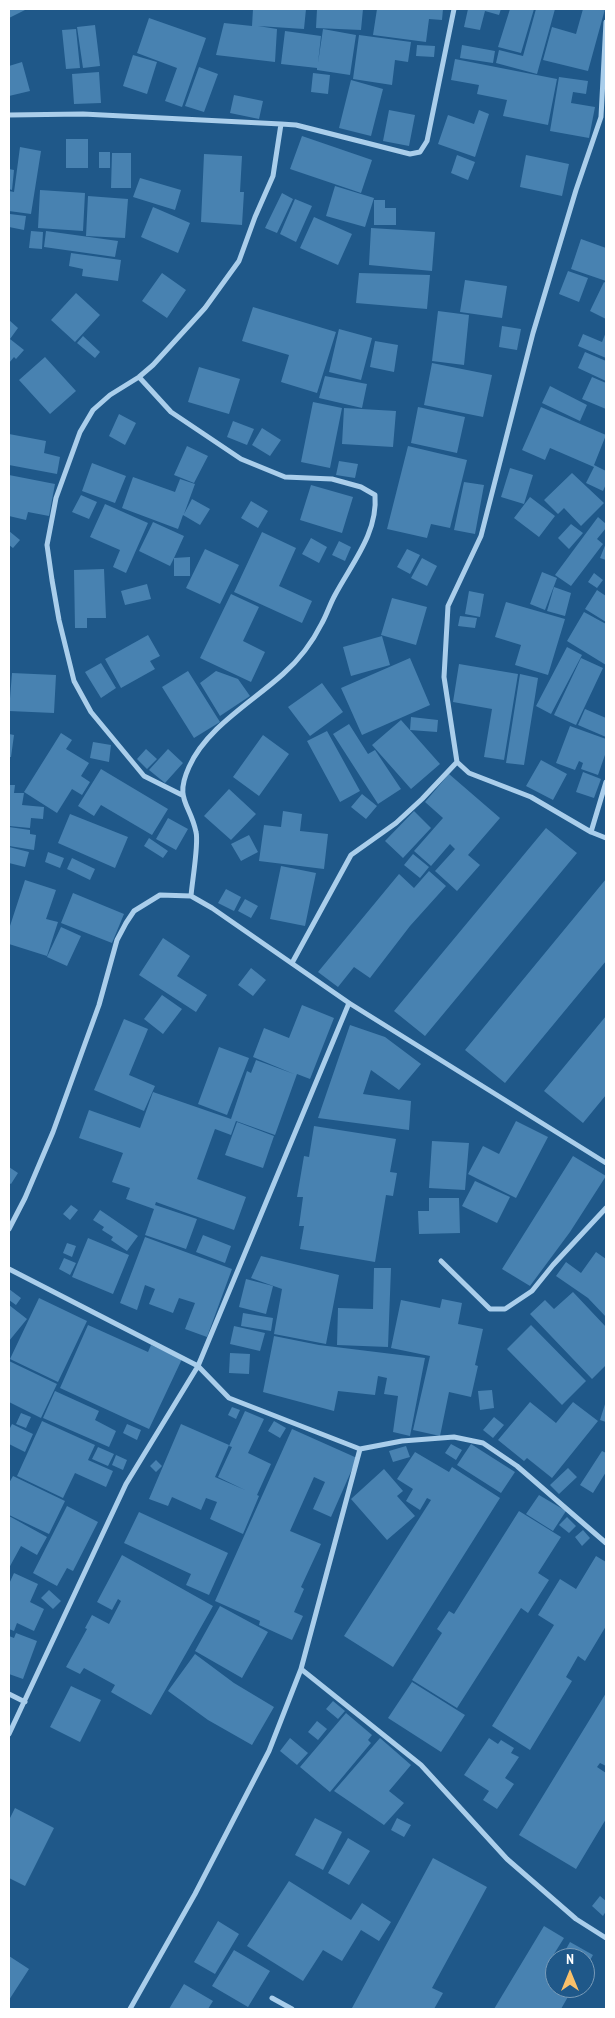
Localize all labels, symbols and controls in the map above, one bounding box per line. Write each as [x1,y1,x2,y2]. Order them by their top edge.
north arrow [545,1948,595,1998]
text: N [566,1950,574,1968]

